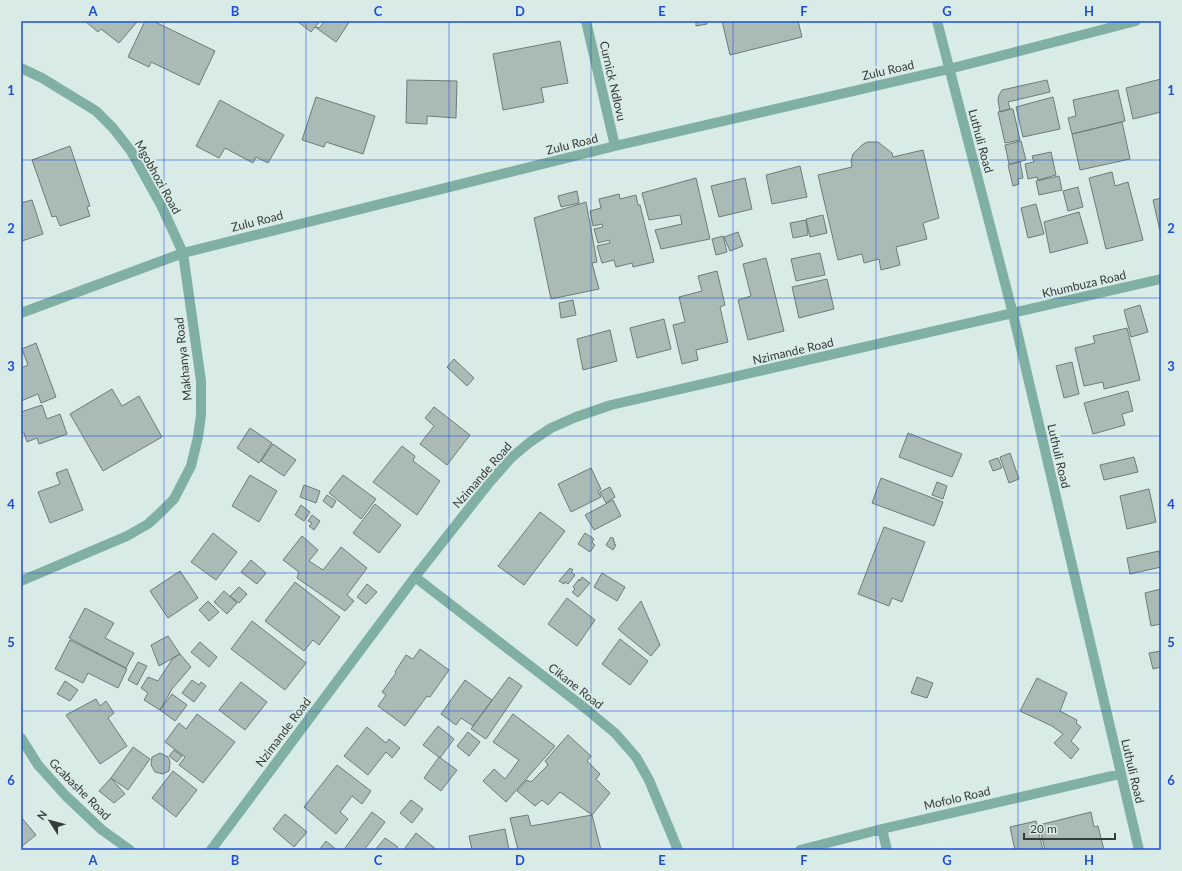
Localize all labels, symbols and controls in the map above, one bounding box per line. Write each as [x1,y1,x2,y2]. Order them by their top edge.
text: A [87,3,98,19]
text: B [231,3,240,19]
text: C [374,3,383,19]
text: D [515,3,525,19]
text: E [658,3,666,19]
text: F [800,3,808,19]
text: G [942,3,952,19]
text: H [1084,3,1094,19]
street label: Curnick Ndlovu [597,40,629,122]
street label: Zulu Road [861,57,915,83]
text: 1 [7,82,15,98]
text: 1 [1167,82,1175,98]
street label: Luthuli Road [965,107,997,175]
street label: Zulu Road [545,130,599,158]
street label: Mgobhozi Road [132,138,184,216]
street label: Zulu Road [230,207,284,235]
text: 2 [7,220,15,236]
text: 2 [1167,220,1175,236]
street label: Khumbuza Road [1041,267,1127,301]
street label: Makhanya Road [171,316,195,402]
street label: Nzimande Road [751,334,835,368]
text: 3 [7,358,15,374]
text: 3 [1167,358,1175,374]
street label: Luthuli Road [1044,422,1074,490]
street label: Nzimande Road [449,439,515,511]
text: 4 [7,496,15,512]
text: 4 [1167,496,1175,512]
text: 5 [7,634,15,650]
text: 5 [1167,634,1175,650]
street label: Cikane Road [546,660,606,712]
street label: Nzimande Road [252,694,314,770]
street label: Luthuli Road [1118,737,1148,805]
street label: Gcabashe Road [46,755,114,823]
text: 6 [7,772,15,788]
text: 6 [1167,772,1175,788]
street label: Mofolo Road [922,783,992,813]
north arrow [30,801,70,841]
text: N [34,808,49,822]
scale bar [1024,815,1115,841]
text: 20 m [1030,821,1057,836]
text: A [87,852,98,868]
text: B [231,852,240,868]
text: C [374,852,383,868]
text: D [515,852,525,868]
text: E [658,852,666,868]
text: F [800,852,808,868]
text: G [942,852,952,868]
text: H [1084,852,1094,868]

